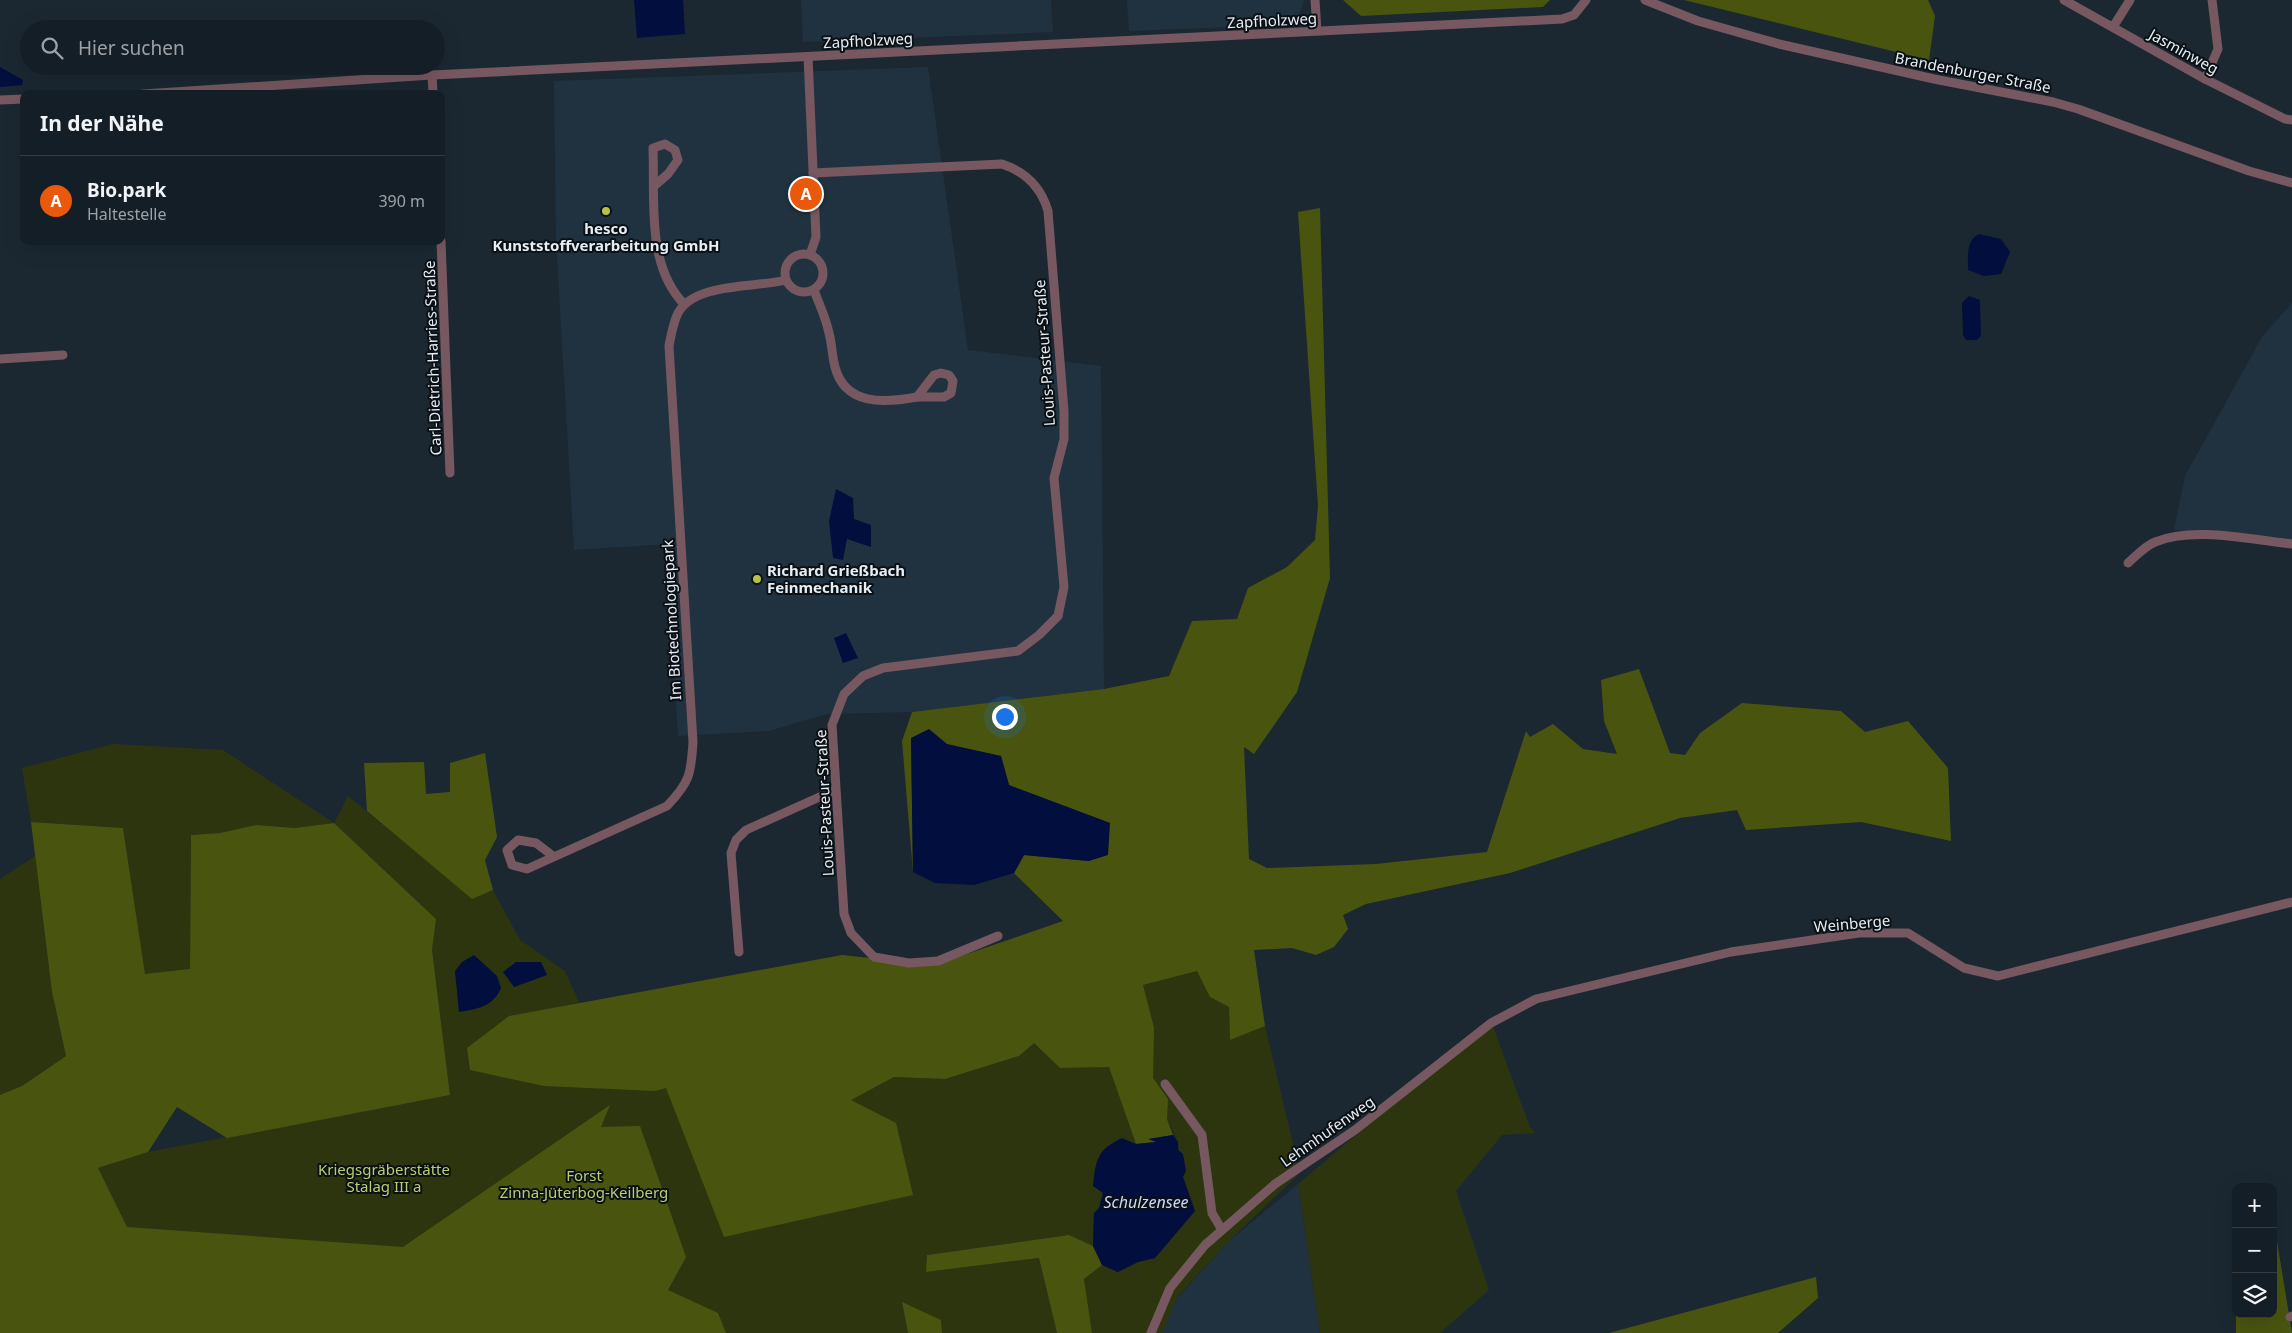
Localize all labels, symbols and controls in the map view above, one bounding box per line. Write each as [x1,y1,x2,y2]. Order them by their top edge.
street label: Zapfholzweg [1226,8,1318,32]
search box [20,20,445,75]
street label: Jasminweg [2144,23,2222,78]
street label: Zapfholzweg [822,28,914,52]
icon: search [38,34,66,62]
text: Hier suchen [78,35,185,61]
street label: Brandenburger Straße [1893,47,2053,97]
text: In der Nähe [40,109,164,137]
pin: A [790,175,822,213]
text: Bio.park [87,177,166,203]
text: A [50,190,62,212]
text: 390 m [378,190,425,212]
text: Haltestelle [87,203,167,225]
marker: hesco Kunststoffverarbeitung GmbH [600,205,612,217]
place label: hesco Kunststoffverarbeitung GmbH [493,218,719,255]
street label: Carl-Dietrich-Harries-Straße [419,260,445,456]
street label: Louis-Pasteur-Straße [1029,279,1059,427]
street label: Im Biotechnologiepark [657,539,685,701]
place label: Richard Grießbach Feinmechanik [767,560,905,597]
marker: Richard Grießbach Feinmechanik [751,573,763,585]
your location [992,704,1018,730]
street label: Louis-Pasteur-Straße [810,729,838,877]
street label: Weinberge [1813,910,1891,936]
street label: Lehmhufenweg [1276,1091,1378,1171]
park label: Kriegsgräberstätte Stalag III a [318,1159,450,1196]
park label: Forst Zinna-Jüterbog-Keilberg [500,1165,668,1202]
map controls [2232,1183,2277,1318]
button: + [2232,1183,2277,1228]
water label: Schulzensee [1103,1191,1189,1213]
button: − [2232,1228,2277,1273]
button: layers [2232,1273,2277,1318]

